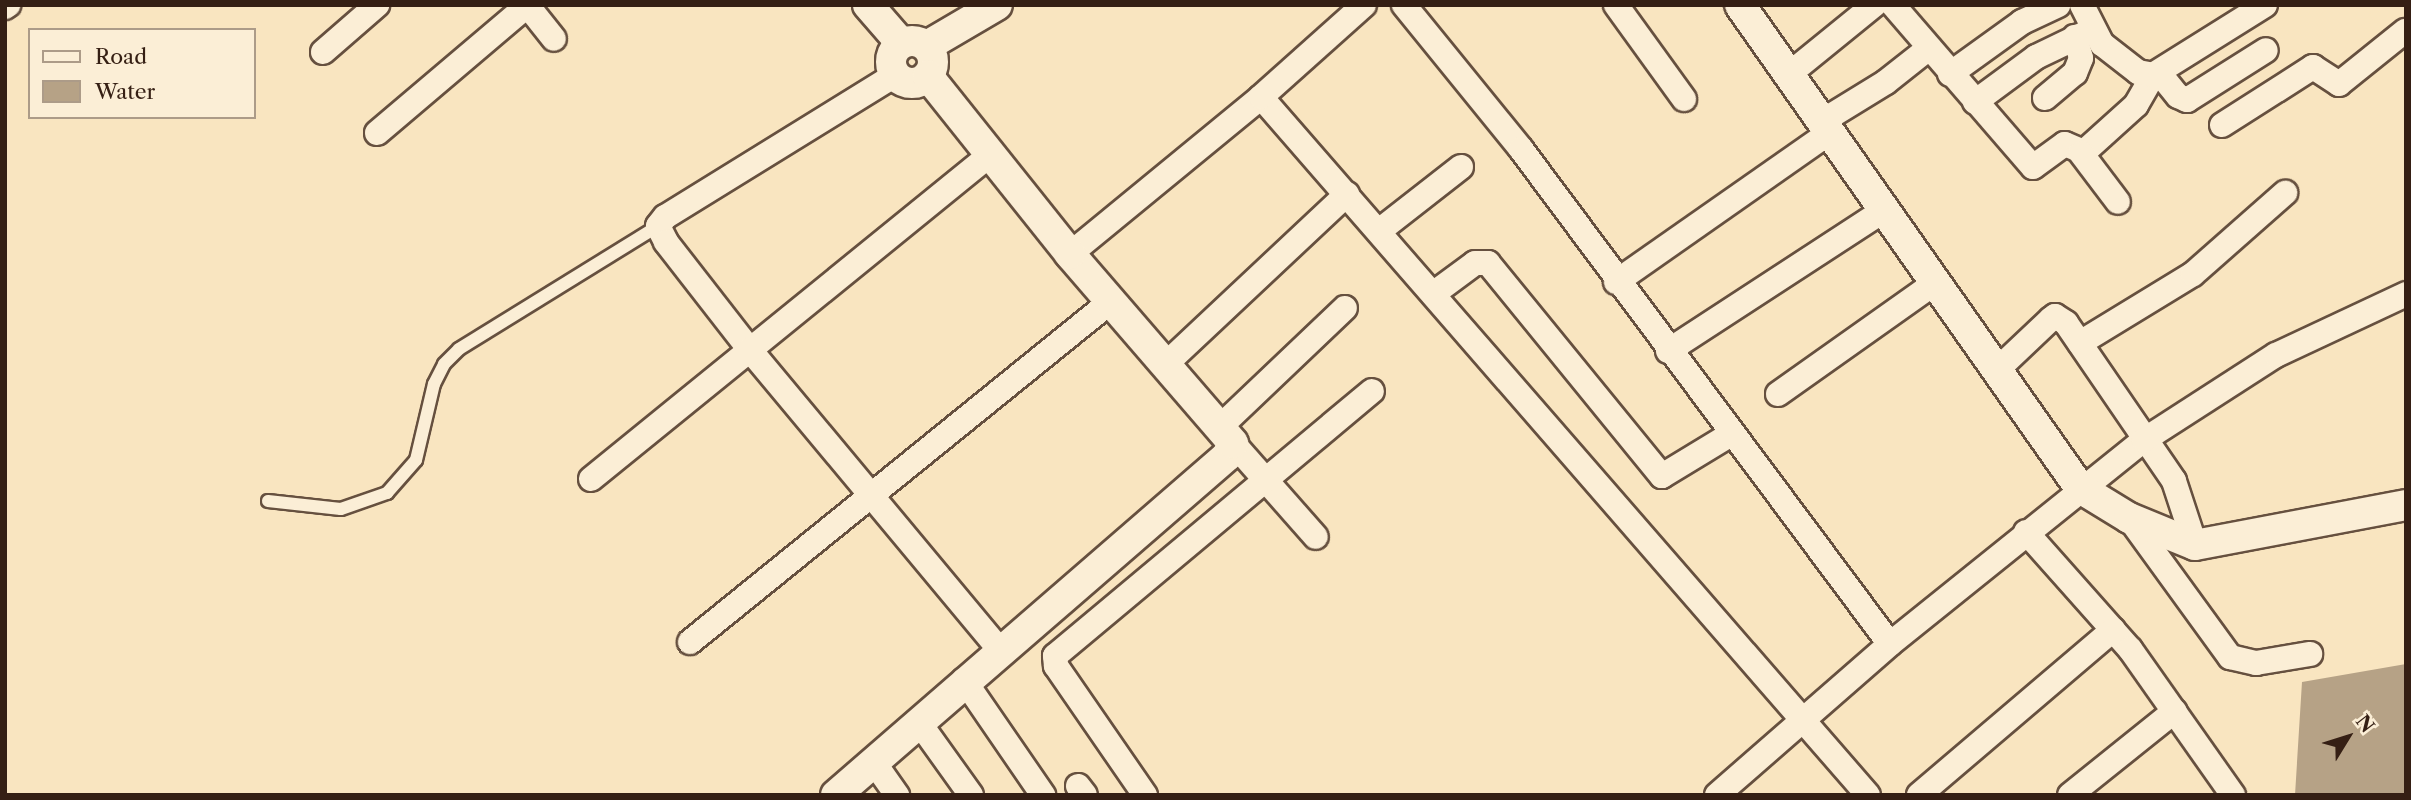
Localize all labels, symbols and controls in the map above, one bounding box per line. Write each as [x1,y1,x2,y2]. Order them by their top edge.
legend [28,28,256,119]
text: Road [95,44,147,69]
text: Water [95,79,155,104]
north arrow [2313,702,2383,772]
text: N [2351,710,2379,737]

